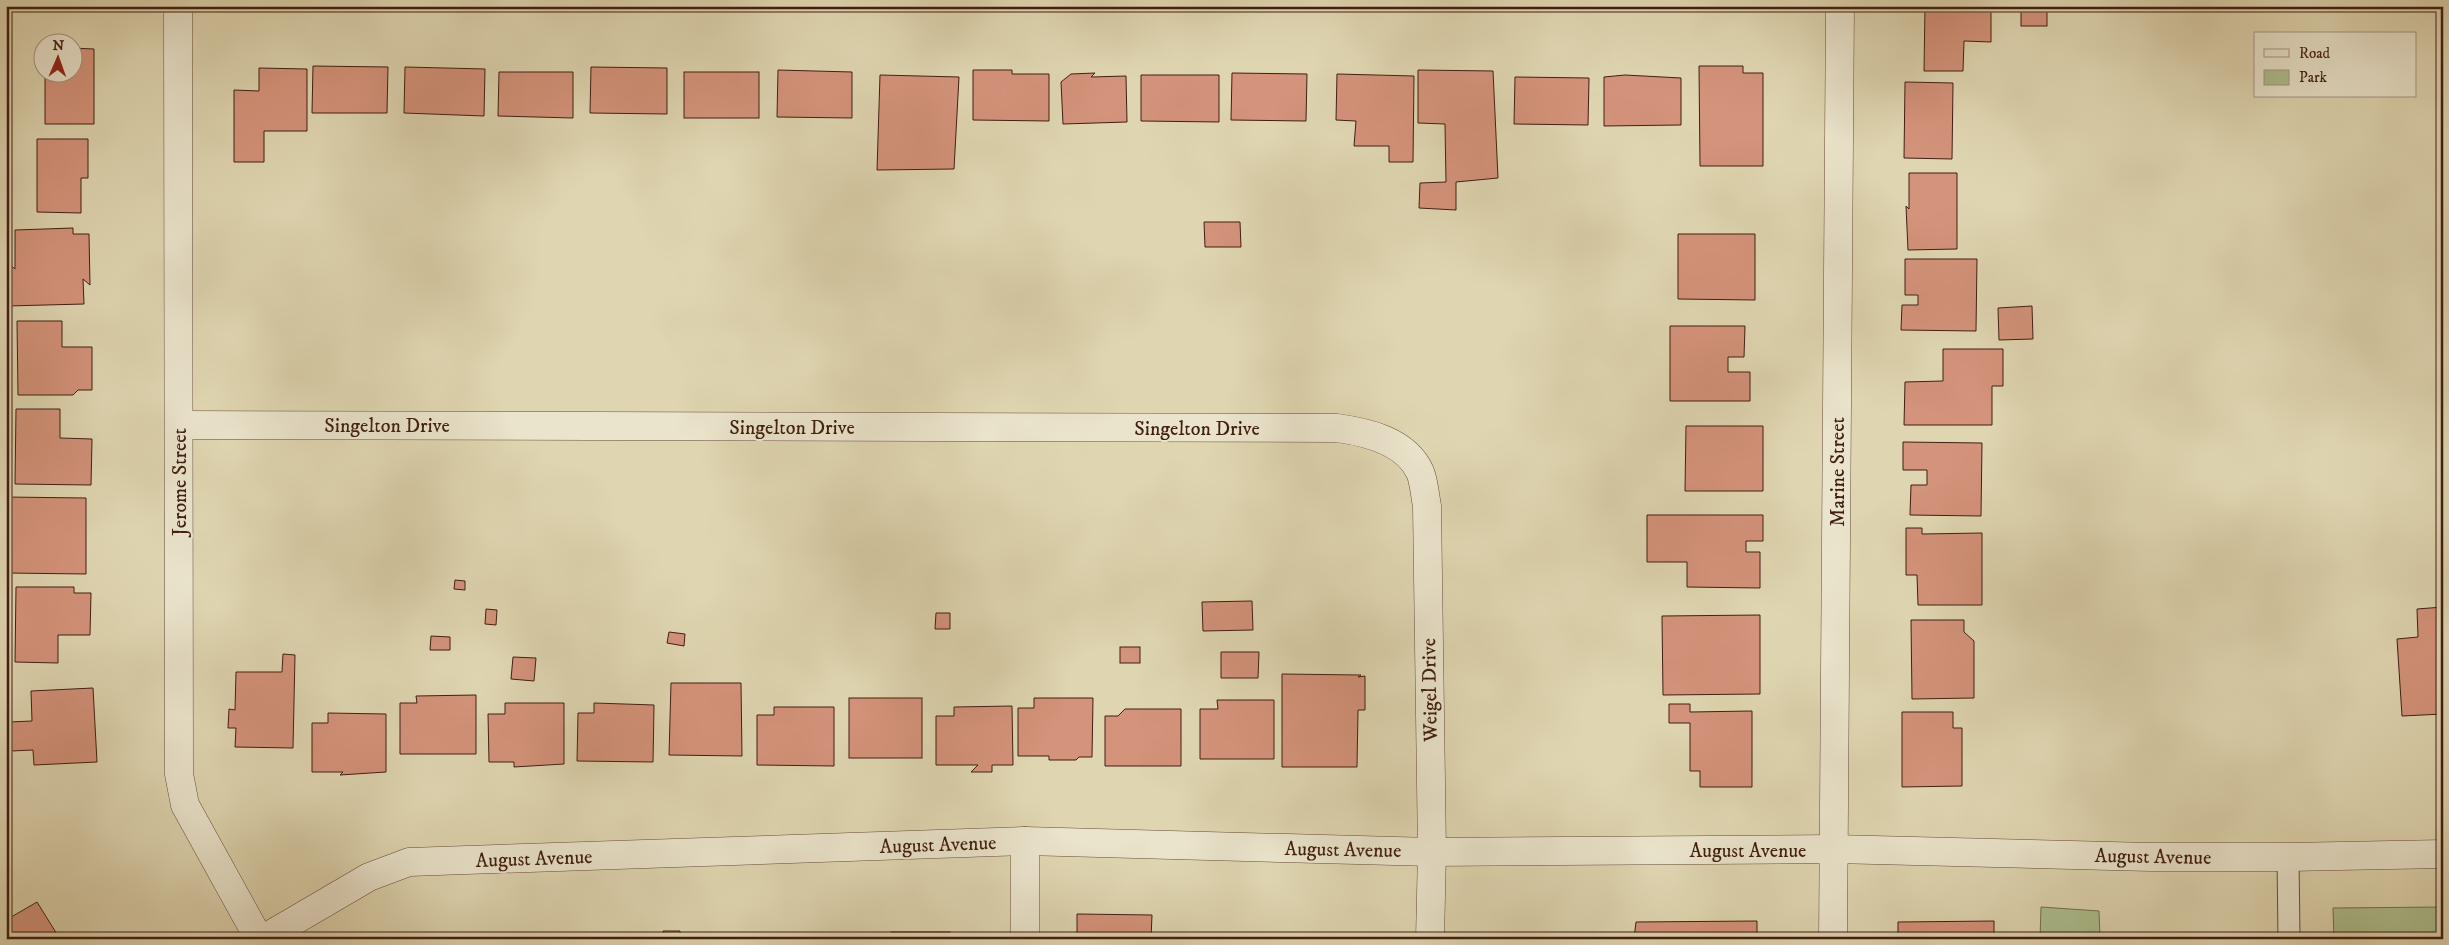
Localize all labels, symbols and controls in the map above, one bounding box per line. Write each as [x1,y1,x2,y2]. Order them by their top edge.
north arrow [32,32,82,82]
legend [2254,32,2416,98]
text: N [52,37,65,55]
text: Road [2299,44,2331,63]
text: Park [2299,68,2328,87]
street label: Singelton Drive [324,414,450,439]
street label: Singelton Drive [729,416,855,441]
street label: Singelton Drive [1134,417,1260,442]
street label: Marine Street [1826,417,1851,527]
street label: Jerome Street [168,428,193,538]
street label: Weigel Drive [1417,638,1444,743]
street label: August Avenue [879,831,997,860]
street label: August Avenue [1284,837,1402,864]
street label: August Avenue [1690,839,1806,864]
street label: August Avenue [2094,844,2212,871]
street label: August Avenue [475,845,593,874]

